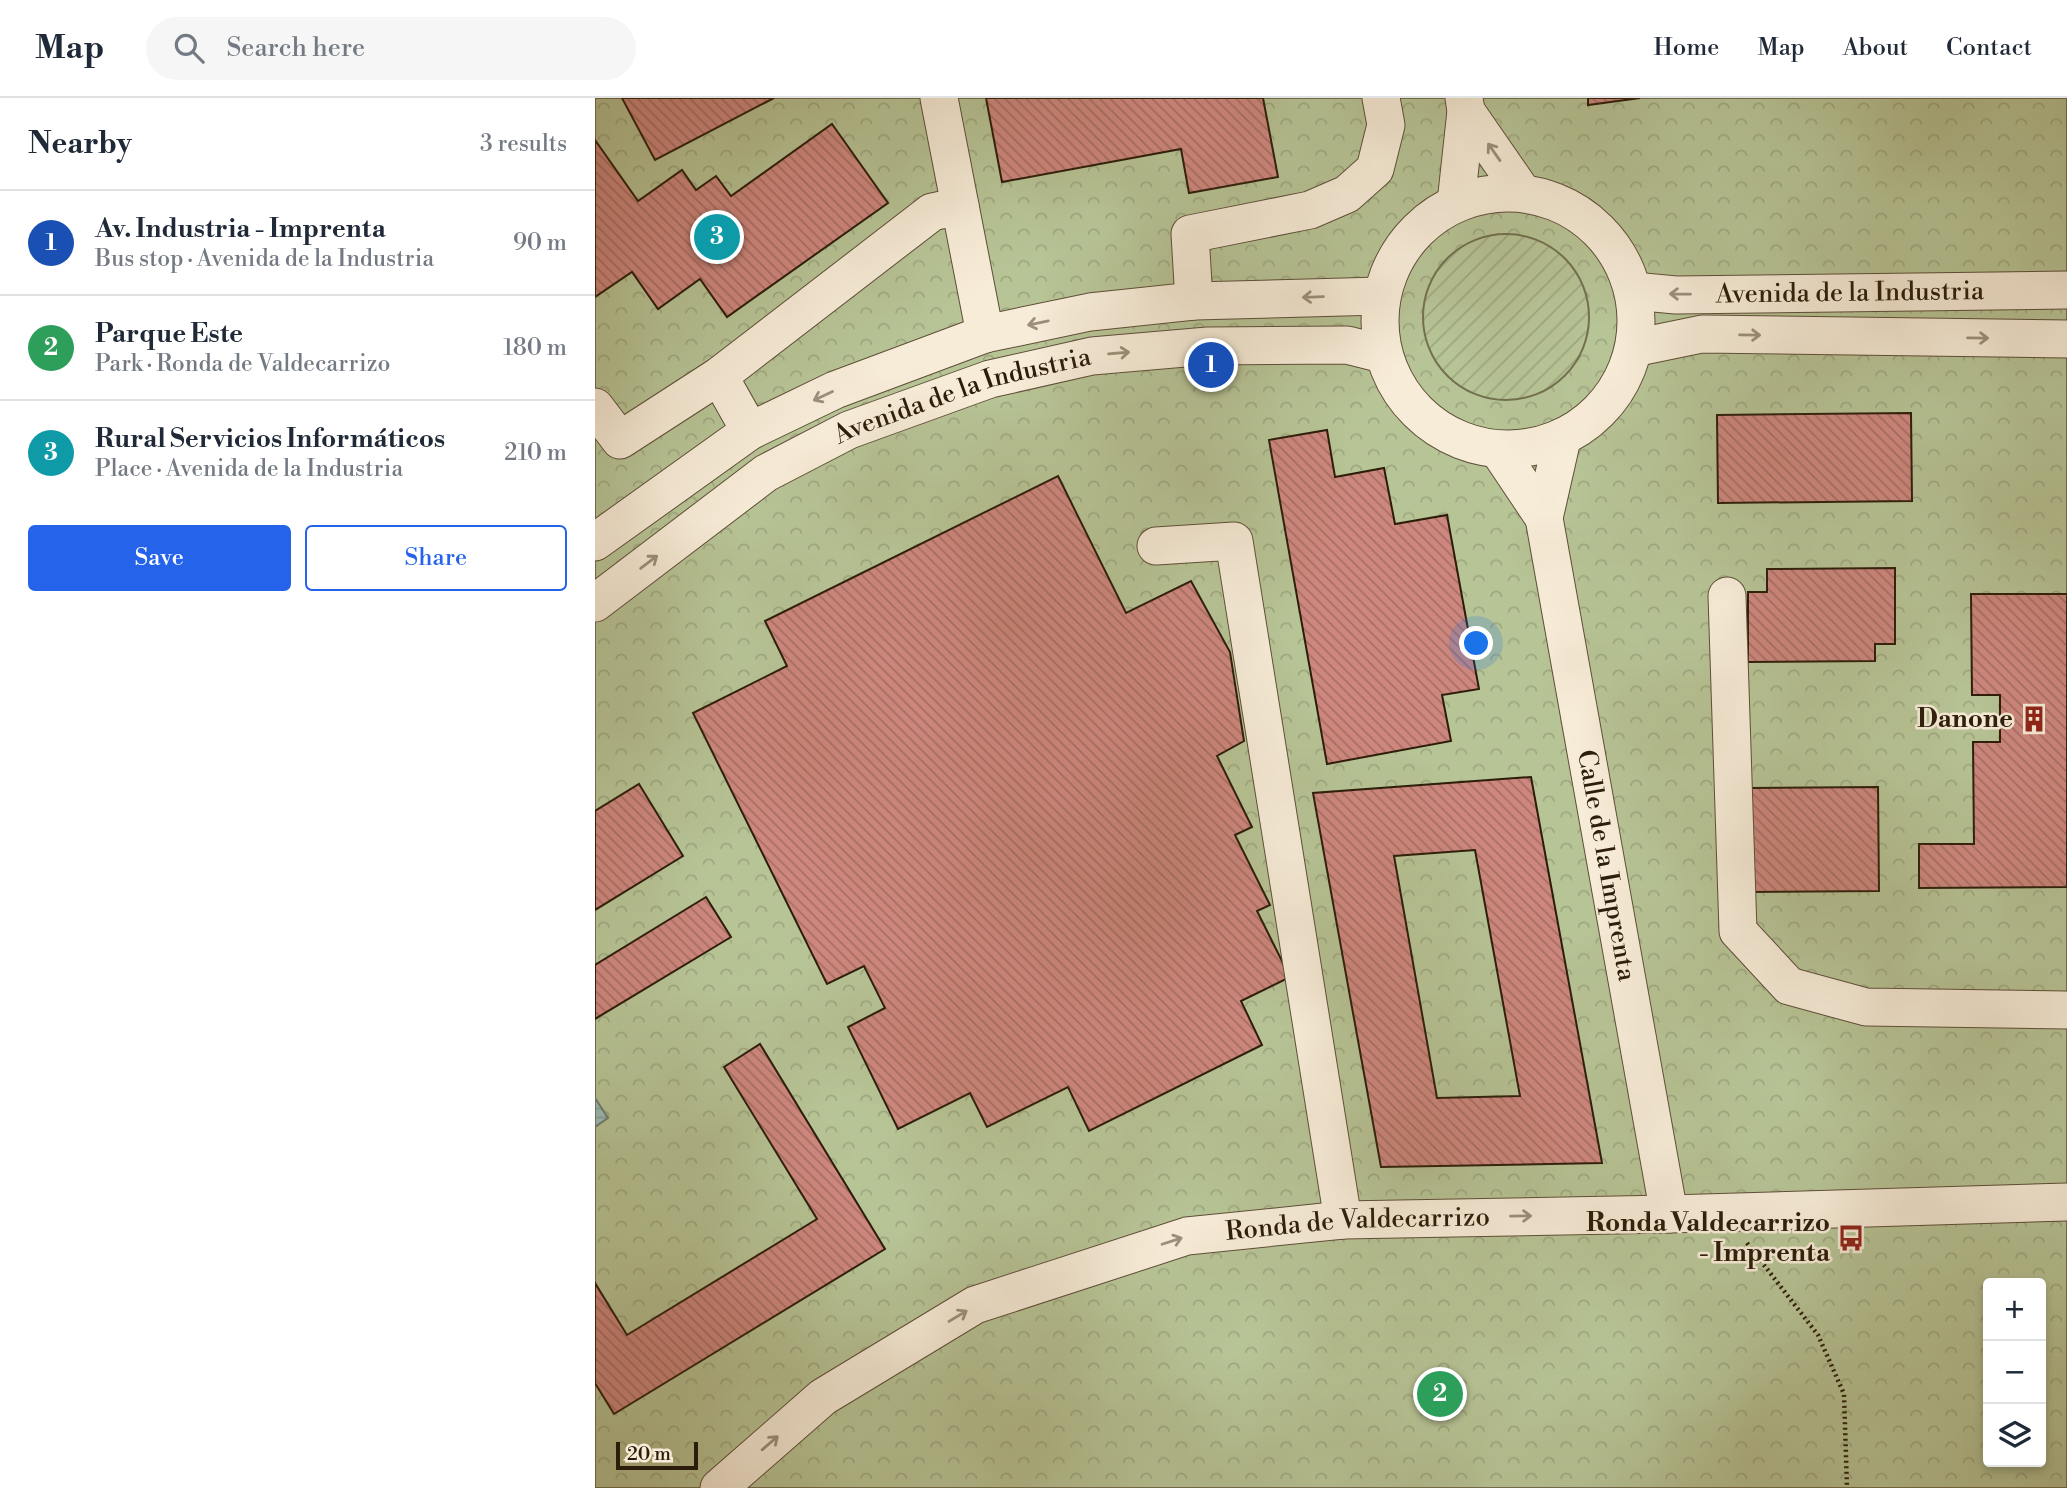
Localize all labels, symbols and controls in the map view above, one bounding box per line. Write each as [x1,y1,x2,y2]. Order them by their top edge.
search box [146,17,636,80]
text: Map [35,28,104,69]
icon: search [170,29,208,67]
text: Search here [226,32,365,64]
text: Home [1654,33,1719,63]
text: Map [1757,33,1805,63]
text: About [1843,33,1908,63]
text: Contact [1946,33,2032,63]
text: Nearby [28,125,132,163]
text: 3 results [480,130,567,158]
one-way arrow [1487,143,1501,162]
pin: 3 [694,211,740,263]
text: Av. Industria - Imprenta [95,213,386,245]
text: 1 [45,229,57,257]
text: 90 m [513,229,567,257]
text: Bus stop · Avenida de la Industria [95,245,434,273]
street label: Avenida de la Industria [1714,275,1985,311]
one-way arrow [1669,288,1692,301]
one-way arrow [1301,291,1324,304]
one-way arrow [1027,317,1050,330]
text: Parque Este [95,318,243,350]
one-way arrow [1738,328,1761,342]
one-way arrow [1966,331,1989,344]
text: 2 [44,334,58,362]
text: 180 m [503,334,567,362]
pin: 1 [1188,339,1234,391]
street label: Avenida de la Industria [827,341,1095,452]
one-way arrow [1107,346,1130,359]
text: Park · Ronda de Valdecarrizo [95,350,391,378]
one-way arrow [813,390,834,403]
text: Rural Servicios Informáticos [95,423,445,455]
text: 3 [44,439,58,467]
text: 210 m [504,439,567,467]
text: Place · Avenida de la Industria [95,455,403,483]
button: Save [28,525,291,591]
button: Share [305,525,567,591]
one-way arrow [640,554,658,569]
your location [1459,626,1493,660]
place label: Danone [1917,703,2013,735]
building icon: Danone [2019,704,2049,734]
street label: Calle de la Imprenta [1570,747,1643,984]
street label: Ronda de Valdecarrizo [1224,1201,1490,1248]
place label: Ronda Valdecarrizo - Imprenta [1586,1207,1831,1269]
one-way arrow [1509,1209,1532,1223]
bus stop icon: Ronda Valdecarrizo - Imprenta [1836,1223,1866,1253]
one-way arrow [1161,1234,1183,1246]
map controls [1983,1278,2046,1467]
button: + [1983,1278,2046,1341]
one-way arrow [948,1308,968,1322]
button: − [1983,1341,2046,1404]
pin: 2 [1417,1368,1463,1420]
button: layers [1983,1404,2046,1467]
one-way arrow [761,1435,779,1451]
scale bar [616,1439,698,1471]
text: 20 m [627,1442,671,1466]

